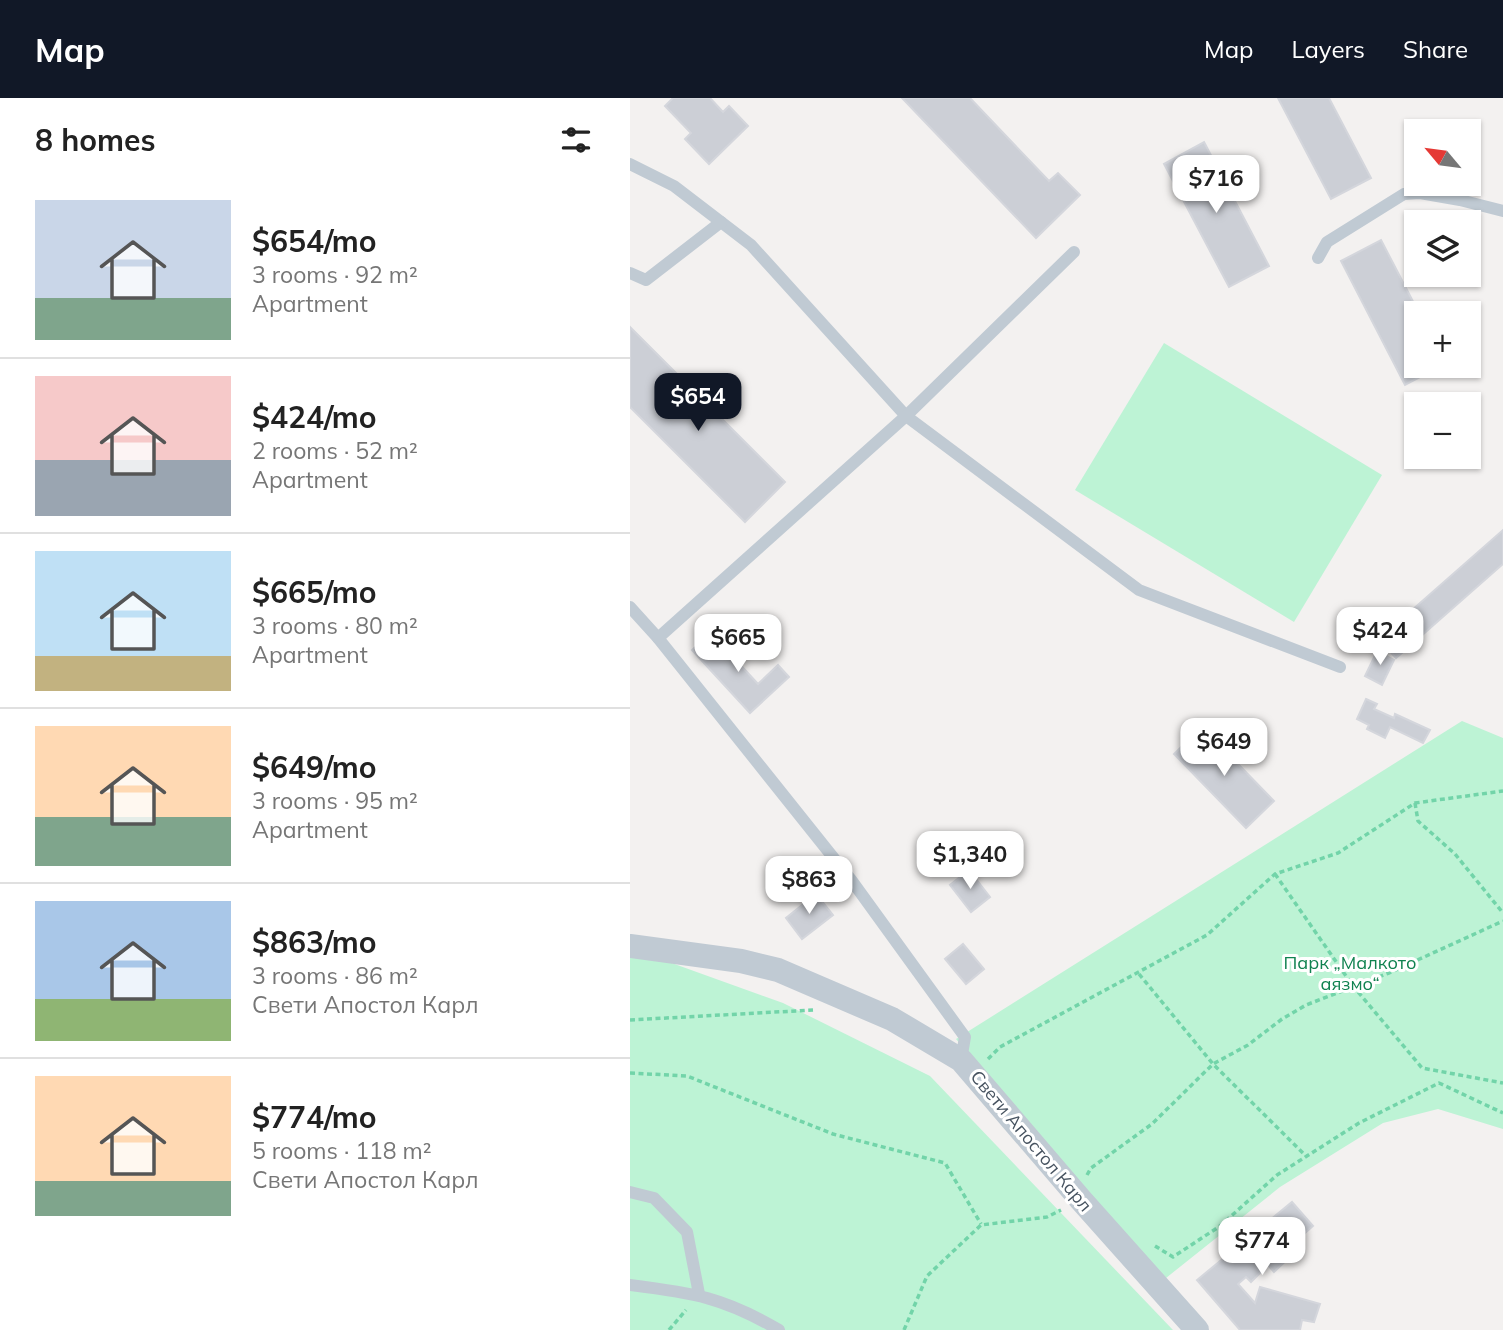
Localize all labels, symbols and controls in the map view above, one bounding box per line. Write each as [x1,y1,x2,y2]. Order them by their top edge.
text: Map [35,29,105,70]
text: Map [1204,34,1253,64]
text: Layers [1291,34,1365,64]
text: Share [1403,34,1468,64]
north arrow [1404,119,1480,196]
map controls [1404,119,1481,469]
text: 8 homes [35,121,156,159]
icon: filters [557,121,595,159]
pin: $716 [1175,156,1257,215]
text: $716 [1188,163,1244,192]
button: layers [1404,210,1481,287]
text: $654/mo [252,222,376,260]
icon: home [91,228,175,312]
text: 3 rooms · 92 m² [252,260,418,289]
text: Apartment [252,289,368,318]
button: + [1404,301,1481,378]
pin: $654 [657,374,739,433]
text: $654 [670,381,726,410]
button: − [1404,392,1481,469]
text: $424/mo [252,398,376,436]
icon: home [91,404,175,488]
text: 2 rooms · 52 m² [252,436,418,465]
text: Apartment [252,465,368,494]
text: $665/mo [252,573,376,611]
icon: home [91,579,175,663]
pin: $424 [1339,608,1421,667]
text: 3 rooms · 80 m² [252,611,418,640]
pin: $665 [697,614,779,674]
text: $424 [1352,615,1408,644]
text: $665 [710,622,766,651]
text: Apartment [252,640,368,669]
pin: $649 [1183,718,1265,778]
text: $649 [1196,726,1252,755]
text: $649/mo [252,748,376,786]
icon: home [91,754,175,838]
text: 3 rooms · 95 m² [252,786,418,815]
text: Apartment [252,815,368,844]
pin: $1,340 [913,832,1027,891]
text: $1,340 [933,839,1007,868]
pin: $863 [768,856,850,916]
text: $863 [781,864,837,893]
text: $863/mo [252,923,376,961]
icon: home [91,929,175,1013]
park label: Парк „Малкото аязмо“ [1284,951,1417,995]
text: 3 rooms · 86 m² [252,961,418,990]
text: Свети Апостол Карл [252,990,479,1019]
street label: Свети Апостол Карл [966,1065,1097,1216]
text: $774/mo [252,1098,376,1136]
icon: home [91,1104,175,1188]
text: 5 rooms · 118 m² [252,1136,432,1165]
text: Свети Апостол Карл [252,1165,479,1194]
pin: $774 [1221,1218,1303,1277]
text: $774 [1234,1225,1290,1254]

